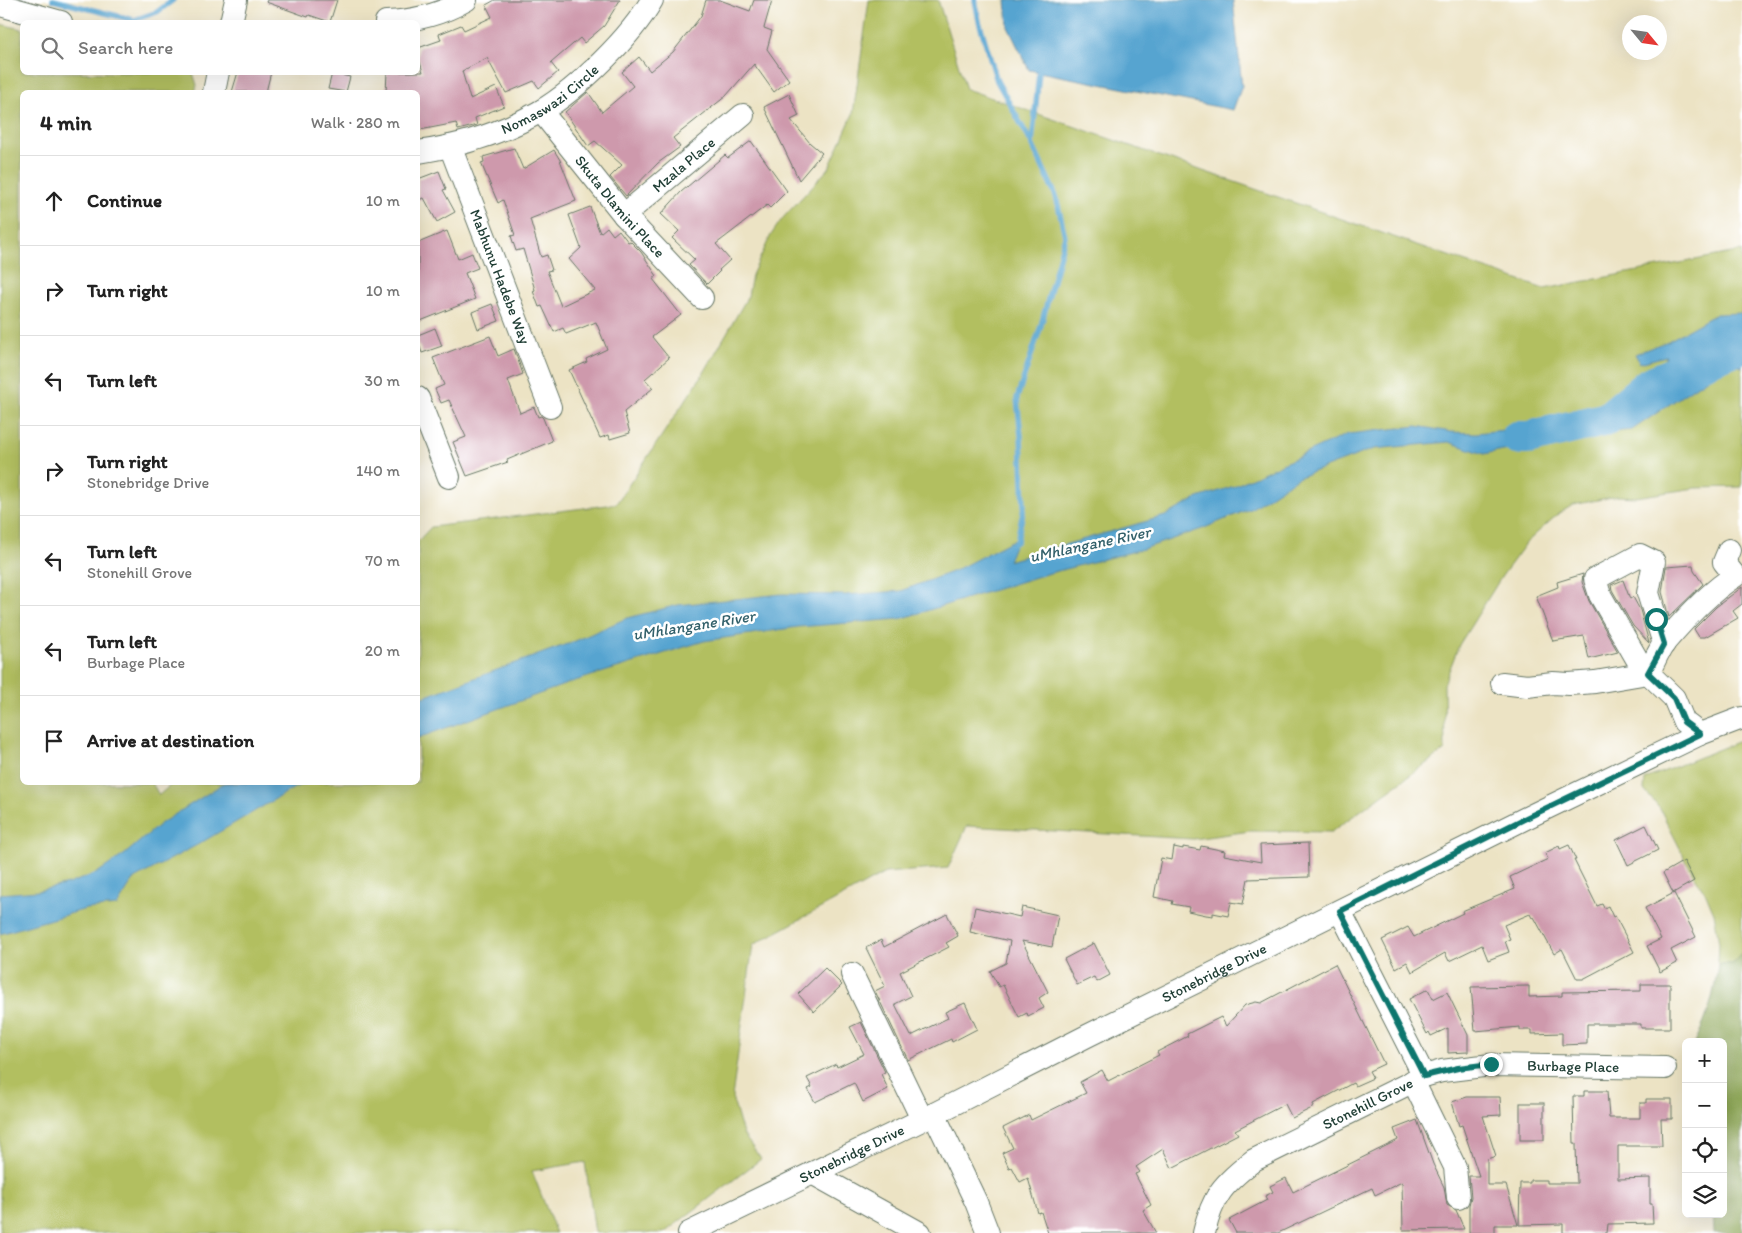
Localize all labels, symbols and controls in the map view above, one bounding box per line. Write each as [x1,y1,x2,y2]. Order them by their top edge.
north arrow [1622,15,1667,60]
search box [20,20,420,75]
icon: search [38,34,66,62]
text: Search here [78,36,173,59]
street label: Nomaswazi Circle [498,61,603,138]
text: 4 min [40,110,92,135]
text: Walk · 280 m [311,113,400,132]
street label: Mzala Place [649,133,719,196]
street label: Skuta Dlamini Place [571,152,669,262]
icon: ahead [40,187,68,215]
text: Continue [87,189,162,212]
text: 10 m [366,191,400,210]
street label: Mabhunu Hadebe Way [466,207,534,347]
icon: right [40,277,68,305]
text: Turn right [87,279,168,302]
text: 10 m [366,281,400,300]
icon: left [40,367,68,395]
text: Turn left [87,369,157,392]
text: 30 m [364,371,400,390]
text: Turn right [87,450,168,473]
icon: right [40,457,68,485]
text: 140 m [356,461,400,480]
text: Stonebridge Drive [87,473,209,492]
water label: uMhlangane River [1028,522,1154,566]
text: Turn left [87,540,157,563]
icon: left [40,547,68,575]
text: 70 m [365,551,400,570]
text: Stonehill Grove [87,563,192,582]
water label: uMhlangane River [632,606,758,644]
route start [1645,608,1668,631]
text: Turn left [87,630,157,653]
icon: left [40,637,68,665]
text: 20 m [365,641,400,660]
text: Burbage Place [87,653,185,672]
icon: arrive [40,727,68,755]
text: Arrive at destination [87,729,254,752]
street label: Stonebridge Drive [1159,939,1269,1006]
map controls [1682,1038,1727,1218]
button: + [1682,1038,1727,1083]
route end [1480,1053,1503,1076]
street label: Burbage Place [1527,1057,1619,1076]
street label: Stonehill Grove [1320,1074,1416,1134]
button: − [1682,1083,1727,1128]
street label: Stonebridge Drive [796,1121,907,1187]
button: locate [1682,1128,1727,1173]
button: layers [1682,1173,1727,1218]

